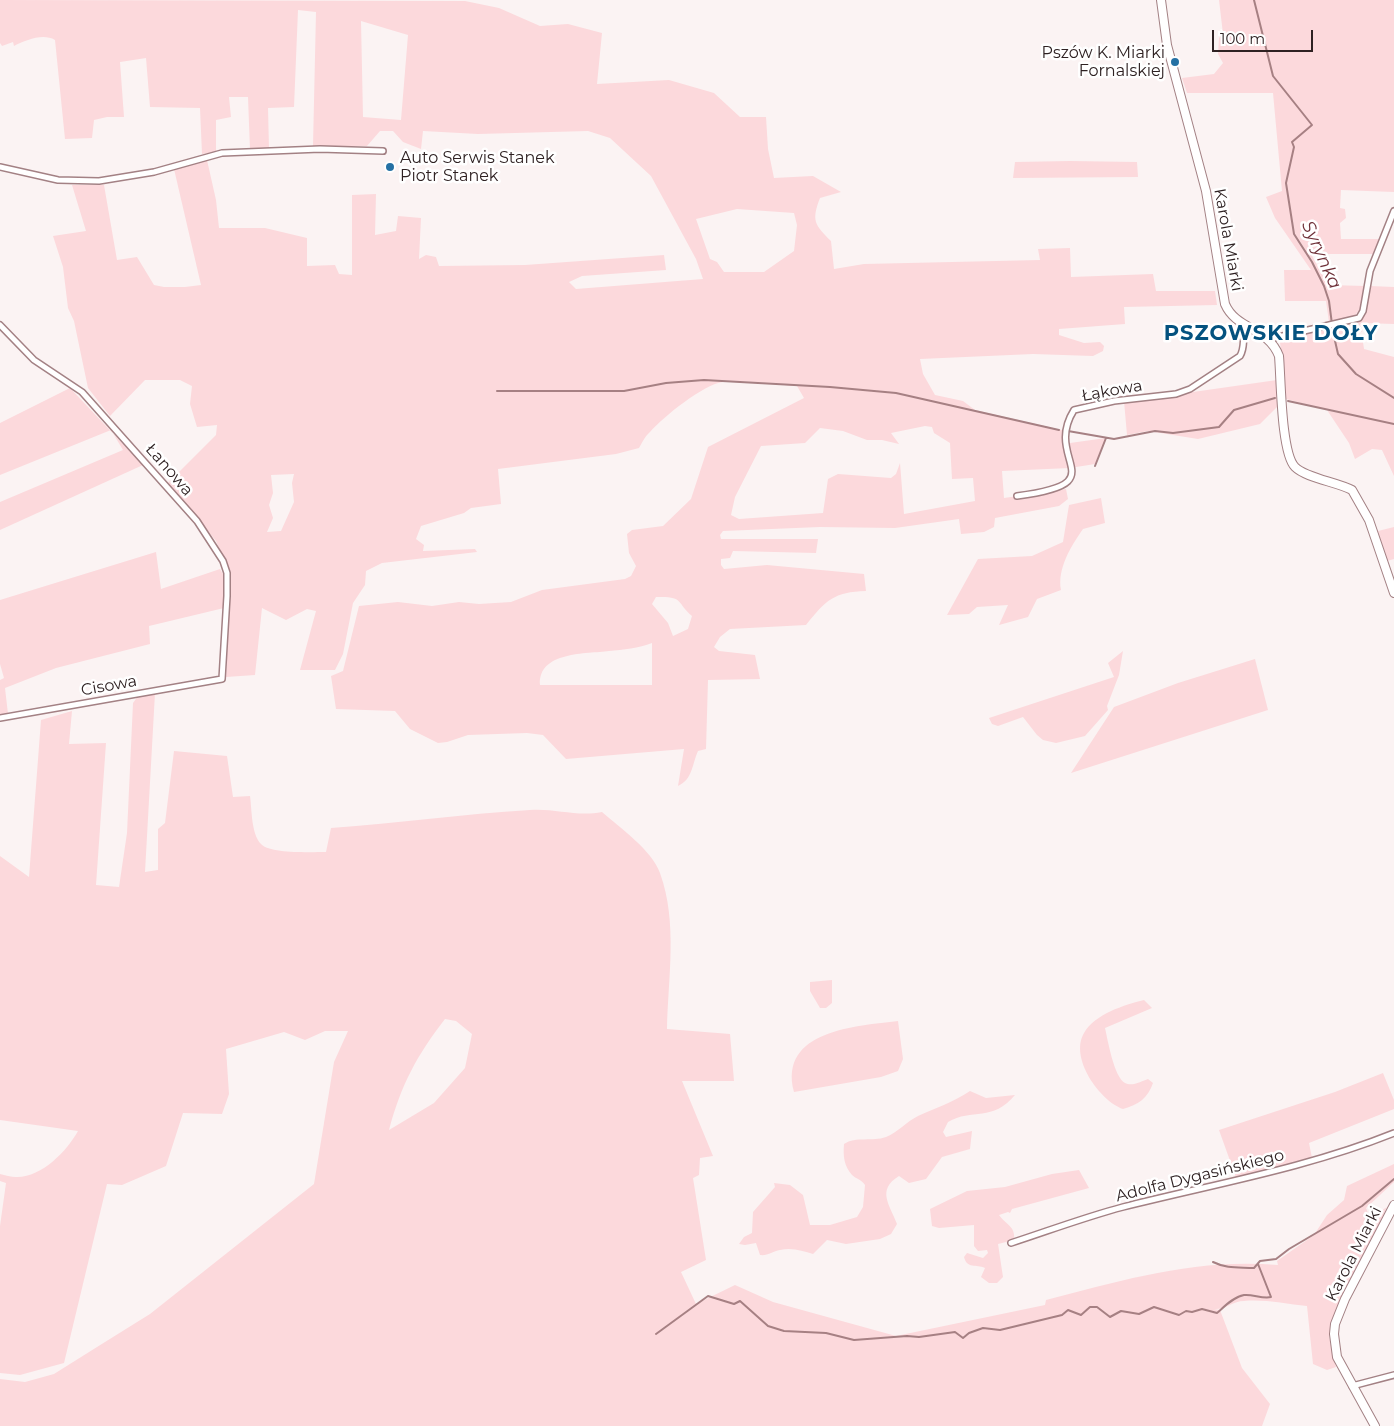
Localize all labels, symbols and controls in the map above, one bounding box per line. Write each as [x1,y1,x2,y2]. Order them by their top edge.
scale bar [1214,20,1315,52]
text: 100 m [1220,29,1265,48]
place label: Pszów K. Miarki Fornalskiej [1041,43,1165,81]
marker: Pszów K. Miarki Fornalskiej [1169,56,1181,68]
place label: Auto Serwis Stanek Piotr Stanek [400,148,555,186]
marker: Auto Serwis Stanek Piotr Stanek [384,161,396,173]
street label: Karola Miarki [1210,187,1246,293]
water label: Syrynka [1296,218,1346,292]
district label: PSZOWSKIE DOŁY [1162,321,1380,347]
street label: Łąkowa [1080,376,1144,406]
street label: Łanowa [141,440,197,500]
street label: Cisowa [80,672,138,700]
street label: Adolfa Dygasińskiego [1114,1146,1286,1206]
street label: Karola Miarki [1322,1203,1386,1305]

